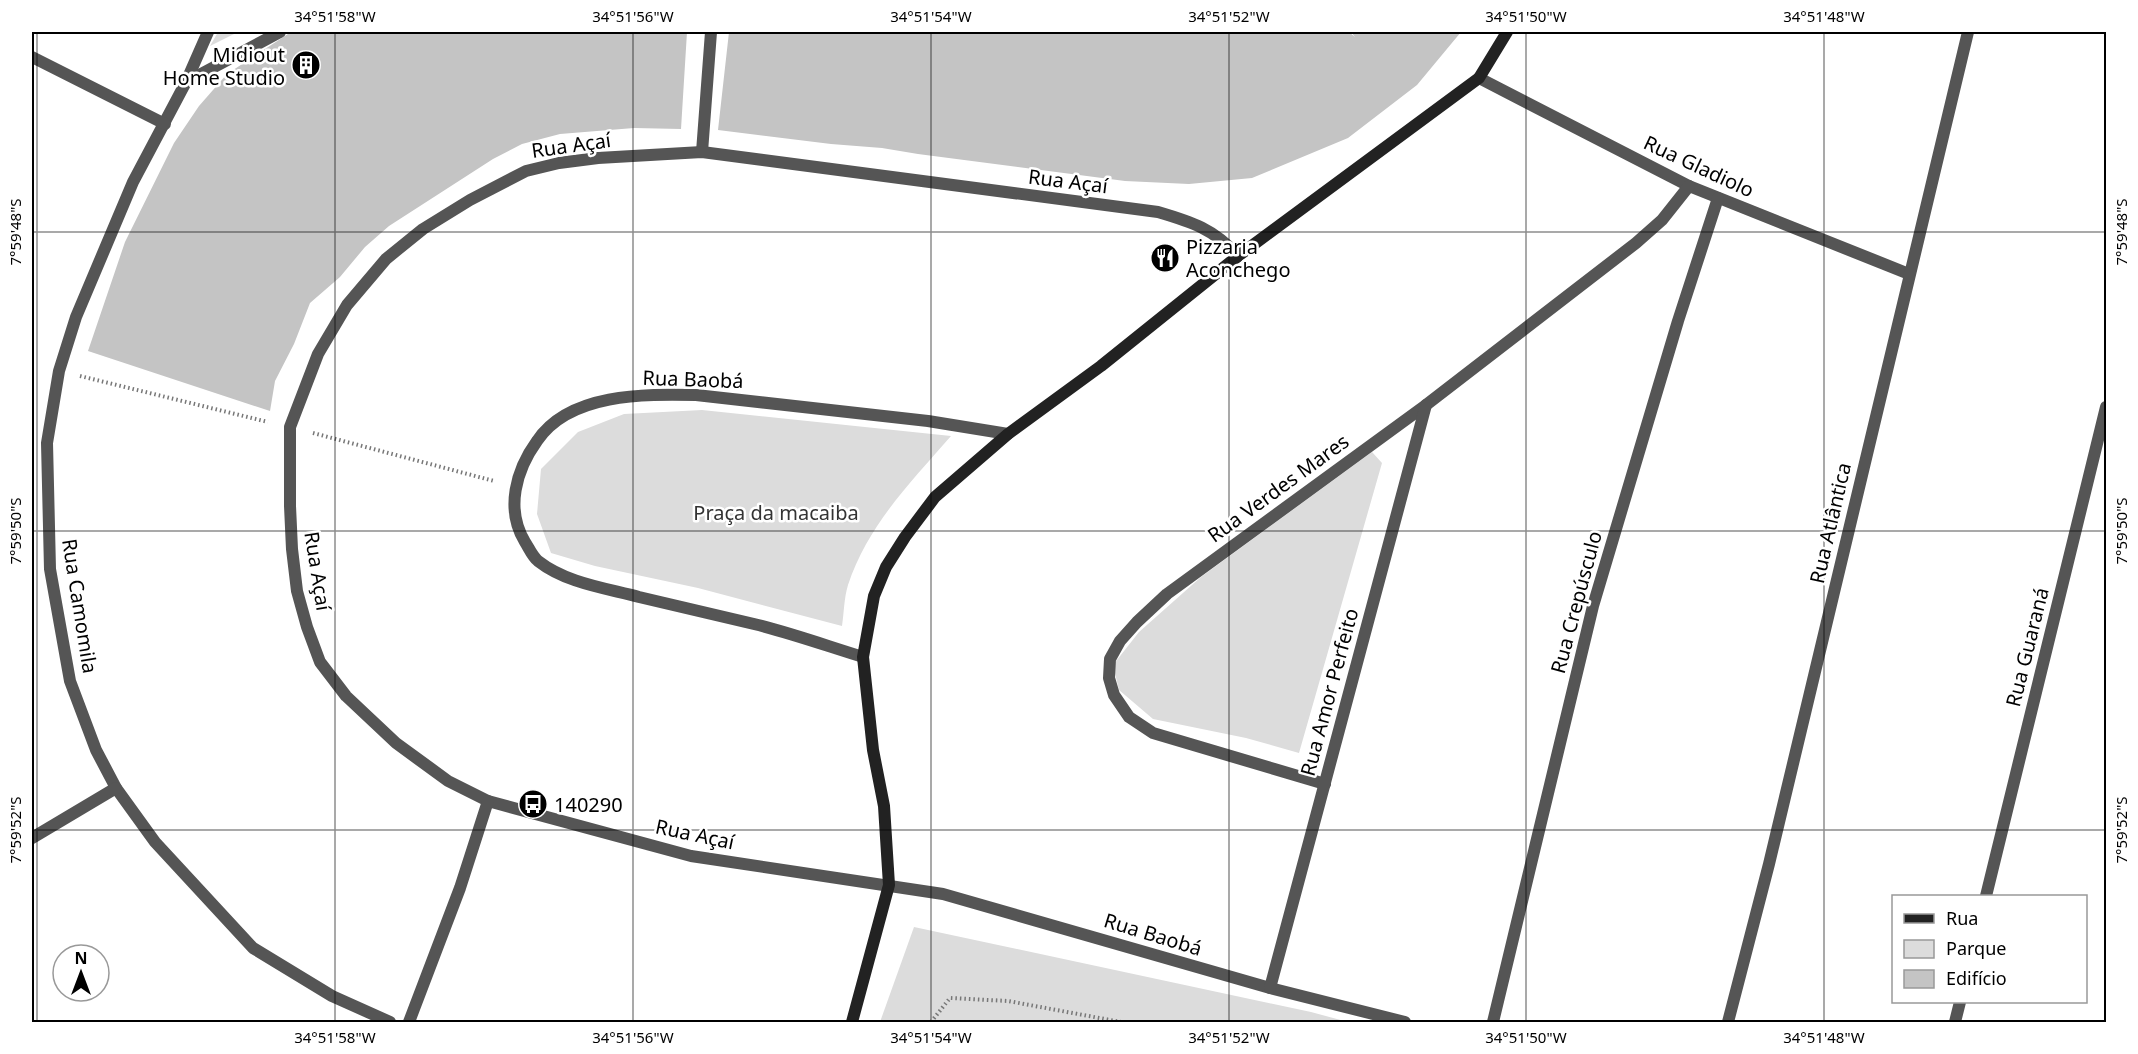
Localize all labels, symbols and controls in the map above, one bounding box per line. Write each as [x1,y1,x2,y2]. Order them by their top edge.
text: 34°51'58"W [294,6,376,26]
text: 34°51'56"W [592,6,674,26]
text: 34°51'54"W [890,6,972,26]
text: 34°51'52"W [1188,6,1270,26]
text: 34°51'50"W [1485,6,1567,26]
text: 34°51'48"W [1783,6,1865,26]
place label: Midiout Home Studio [163,41,285,91]
building icon: Midiout Home Studio [290,49,322,81]
street label: Rua Açaí [530,126,613,164]
street label: Rua Gladiolo [1639,129,1759,203]
street label: Rua Açaí [1027,163,1110,199]
text: 7°59'48"S [5,198,25,266]
text: 7°59'48"S [2111,198,2131,266]
place label: Pizzaria Aconchego [1186,233,1290,283]
restaurant icon: Pizzaria Aconchego [1149,242,1181,274]
street label: Rua Baobá [642,364,744,394]
street label: Rua Verdes Mares [1202,428,1354,548]
street label: Rua Atlântica [1803,460,1857,586]
text: 7°59'50"S [5,497,25,565]
text: 7°59'50"S [2111,497,2131,565]
park label: Praça da macaiba [693,499,859,526]
street label: Rua Crepúsculo [1544,528,1608,676]
street label: Rua Açaí [298,529,338,613]
street label: Rua Camomila [56,537,104,675]
street label: Rua Guaraná [1999,585,2055,709]
street label: Rua Amor Perfeito [1294,605,1364,779]
bus stop icon: 140290 [517,788,549,820]
place label: 140290 [554,791,623,818]
text: 7°59'52"S [5,796,25,864]
text: 7°59'52"S [2111,796,2131,864]
street label: Rua Açaí [653,812,738,856]
legend [1892,895,2087,1003]
street label: Rua Baobá [1101,906,1205,962]
text: Rua [1946,906,1978,930]
text: Parque [1946,936,2006,960]
north arrow [51,943,111,1003]
text: N [74,947,88,969]
text: Edifício [1946,966,2007,990]
text: 34°51'58"W [294,1027,376,1047]
text: 34°51'56"W [592,1027,674,1047]
text: 34°51'54"W [890,1027,972,1047]
text: 34°51'52"W [1188,1027,1270,1047]
text: 34°51'50"W [1485,1027,1567,1047]
text: 34°51'48"W [1783,1027,1865,1047]

